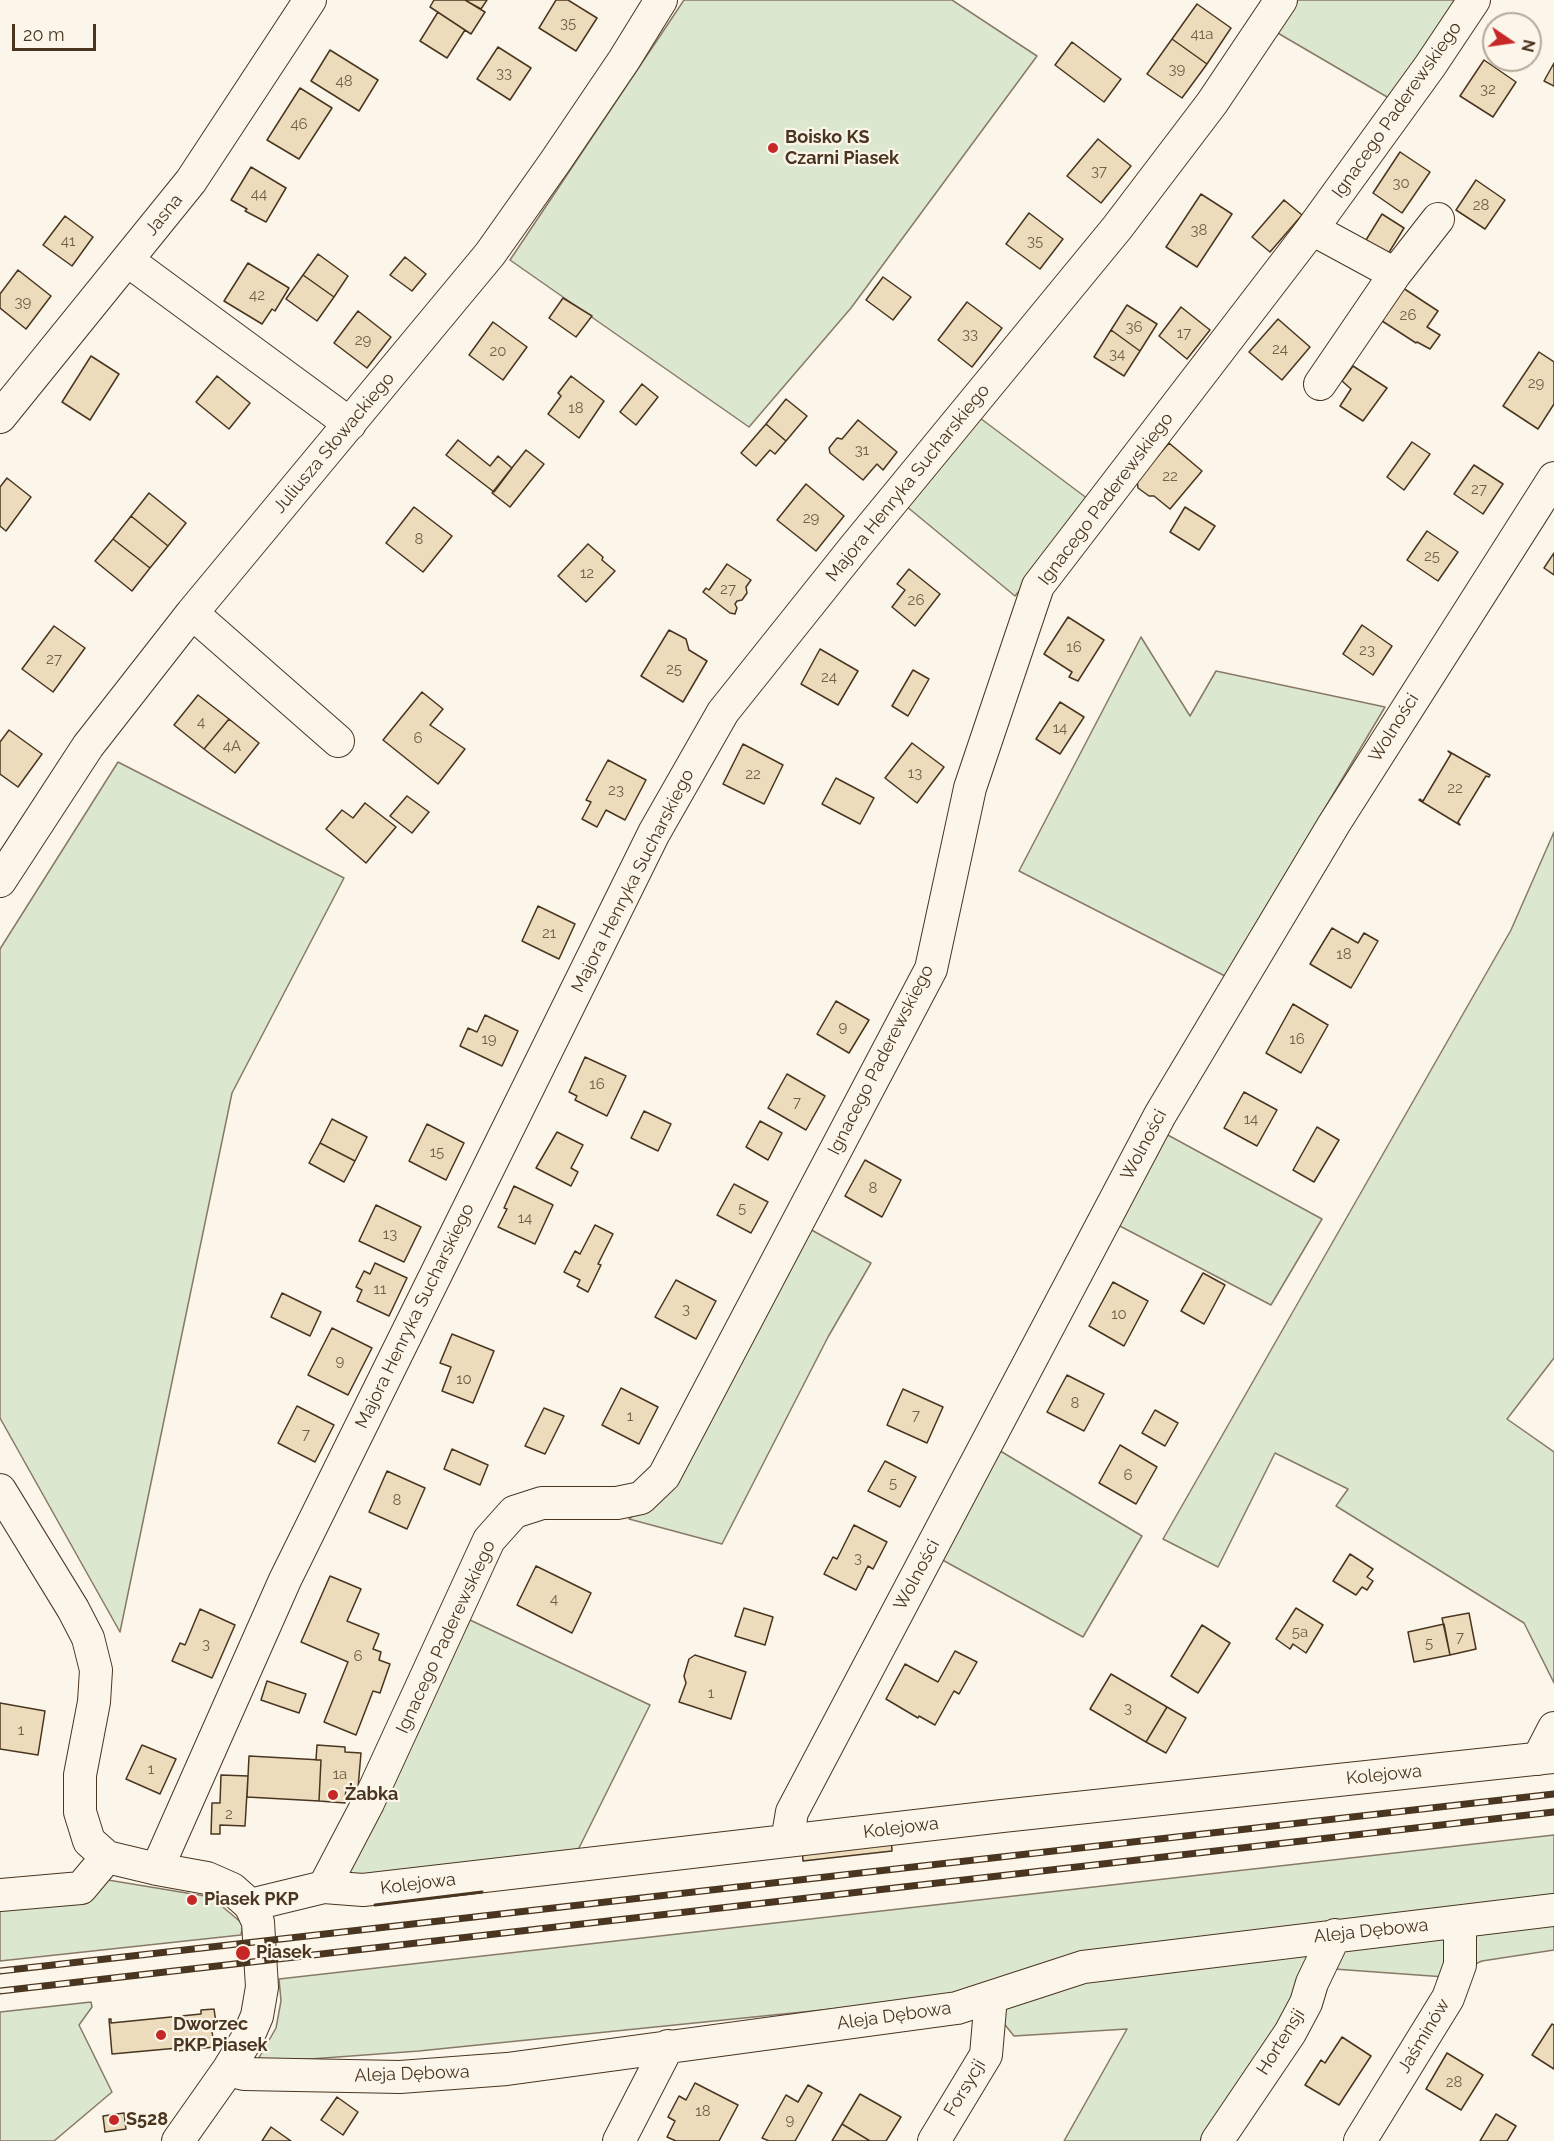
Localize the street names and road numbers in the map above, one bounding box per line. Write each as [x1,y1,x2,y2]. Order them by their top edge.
street label: Ignacego Paderewskiego [1328,18,1466,202]
street label: Jasna [141,190,187,240]
street label: Juliusza Słowackiego [269,368,399,518]
street label: Majora Henryka Sucharskiego [822,380,994,586]
street label: Ignacego Paderewskiego [1034,408,1178,590]
street label: Wolności [1364,690,1424,766]
street label: Majora Henryka Sucharskiego [567,766,699,996]
street label: Ignacego Paderewskiego [824,961,938,1159]
street label: Wolności [1116,1106,1172,1184]
street label: Majora Henryka Sucharskiego [351,1200,479,1432]
street label: Wolności [889,1536,945,1614]
street label: Ignacego Paderewskiego [392,1537,500,1737]
street label: Kolejowa [1345,1760,1423,1790]
street label: Kolejowa [862,1813,940,1843]
street label: Kolejowa [379,1869,457,1899]
street label: Aleja Dębowa [1313,1914,1429,1948]
street label: Jaśminów [1393,1995,1455,2077]
street label: Aleja Dębowa [835,1997,953,2035]
street label: Hortensji [1252,2005,1310,2079]
street label: Forsycji [940,2056,990,2120]
street label: Aleja Dębowa [354,2061,470,2087]

